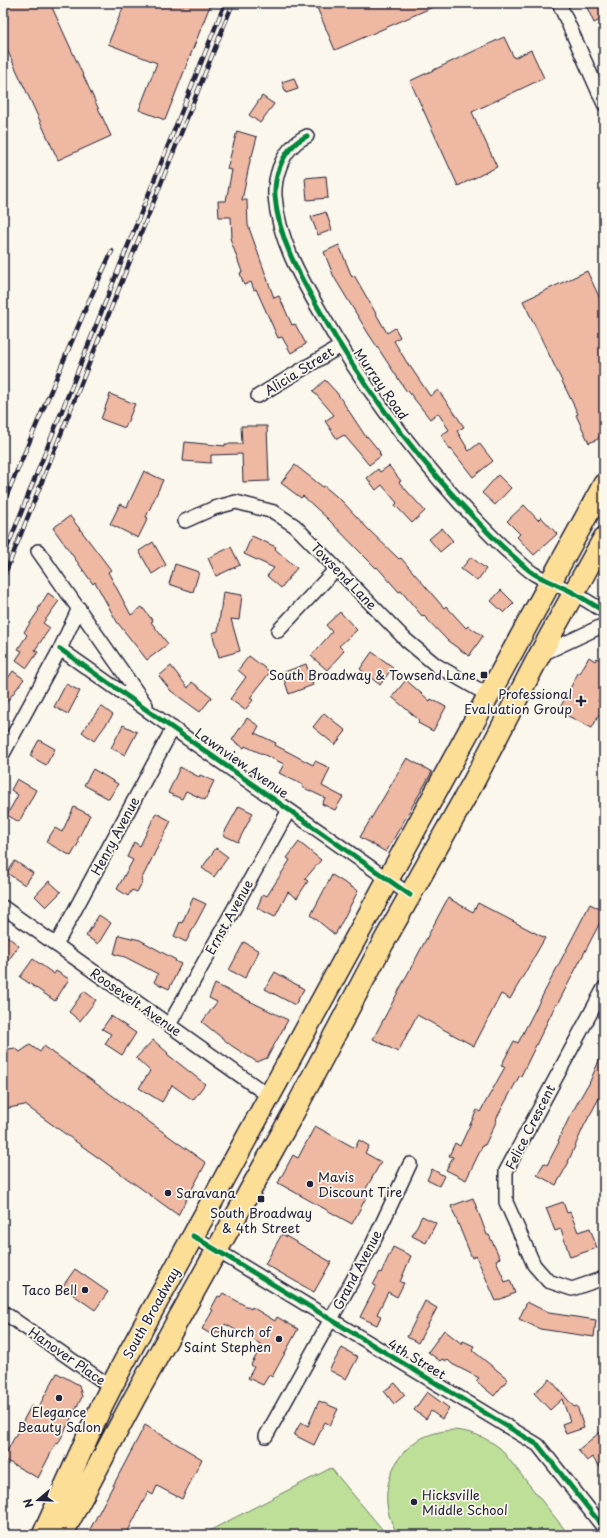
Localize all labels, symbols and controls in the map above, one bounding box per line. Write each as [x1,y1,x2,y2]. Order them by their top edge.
street label: Alicia Street [260,342,337,400]
street label: Murray Road [350,344,413,423]
street label: Towsend Lane [307,538,382,614]
place label: South Broadway & Towsend Lane [269,665,476,684]
marker: South Broadway & Towsend Lane [479,670,489,680]
place label: Professional Evaluation Group [464,684,572,718]
marker: Professional Evaluation Group [575,695,587,707]
street label: Lawnview Avenue [192,723,293,802]
street label: Henry Avenue [86,793,143,878]
street label: Ernst Avenue [200,876,257,958]
street label: Roosevelt Avenue [87,963,186,1040]
street label: Felice Crescent [500,1081,559,1173]
place label: Mavis Discount Tire [318,1167,402,1201]
marker: Mavis Discount Tire [305,1179,315,1189]
place label: Saravana [176,1183,236,1202]
marker: Saravana [163,1188,173,1198]
marker: South Broadway & 4th Street [256,1194,266,1204]
place label: South Broadway & 4th Street [210,1203,312,1237]
street label: Grand Avenue [328,1226,386,1313]
street label: South Broadway [118,1264,184,1362]
place label: Taco Bell [22,1280,77,1299]
marker: Taco Bell [80,1285,90,1295]
street label: Hanover Place [25,1322,110,1389]
place label: Church of Saint Stephen [184,1322,272,1356]
marker: Church of Saint Stephen [274,1334,284,1344]
street label: 4th Street [385,1334,450,1383]
marker: Elegance Beauty Salon [54,1393,64,1403]
place label: Elegance Beauty Salon [17,1402,101,1436]
north arrow [18,1480,58,1520]
place label: Hicksville Middle School [422,1485,508,1519]
text: N [19,1496,38,1510]
marker: Hicksville Middle School [409,1497,419,1507]

